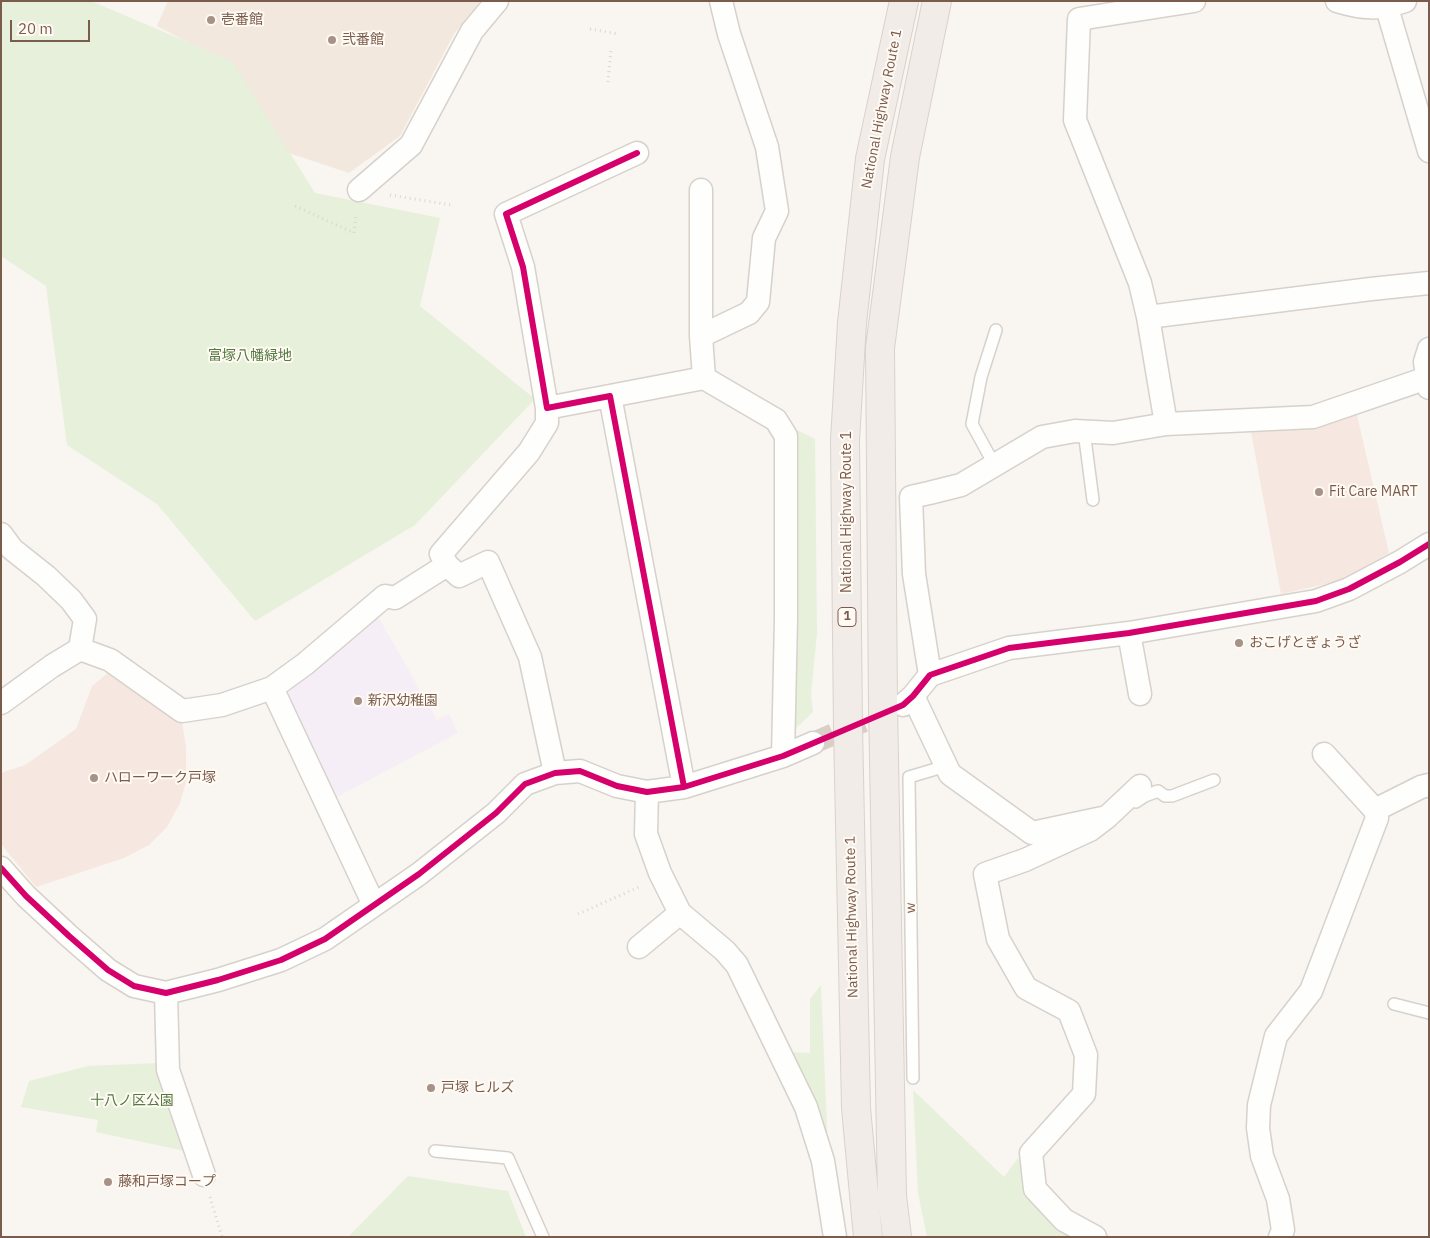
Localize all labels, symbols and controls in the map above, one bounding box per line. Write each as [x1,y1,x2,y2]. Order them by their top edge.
scale bar [12,10,92,42]
place label: 壱番館 [221,12,263,28]
marker: 壱番館 [205,14,217,26]
text: 20 m [18,19,53,38]
street label: National Highway Route 1 [858,28,906,190]
place label: 弐番館 [342,32,384,48]
marker: 弐番館 [326,34,338,46]
park label: 富塚八幡緑地 [208,348,292,364]
street label: National Highway Route 1 [839,431,855,593]
place label: Fit Care MART [1329,484,1418,500]
marker: Fit Care MART [1313,486,1325,498]
road number: 1 [838,608,856,626]
place label: おこげとぎょうざ [1249,635,1361,651]
marker: おこげとぎょうざ [1233,637,1245,649]
place label: 新沢幼稚園 [368,693,438,709]
marker: 新沢幼稚園 [352,695,364,707]
place label: ハローワーク戸塚 [104,770,216,786]
marker: ハローワーク戸塚 [88,772,100,784]
street label: National Highway Route 1 [842,836,862,998]
street label: w [903,902,919,914]
place label: 戸塚 ヒルズ [441,1080,514,1096]
marker: 戸塚 ヒルズ [425,1082,437,1094]
park label: 十八ノ区公園 [90,1093,174,1109]
place label: 藤和戸塚コープ [118,1174,216,1190]
marker: 藤和戸塚コープ [102,1176,114,1188]

